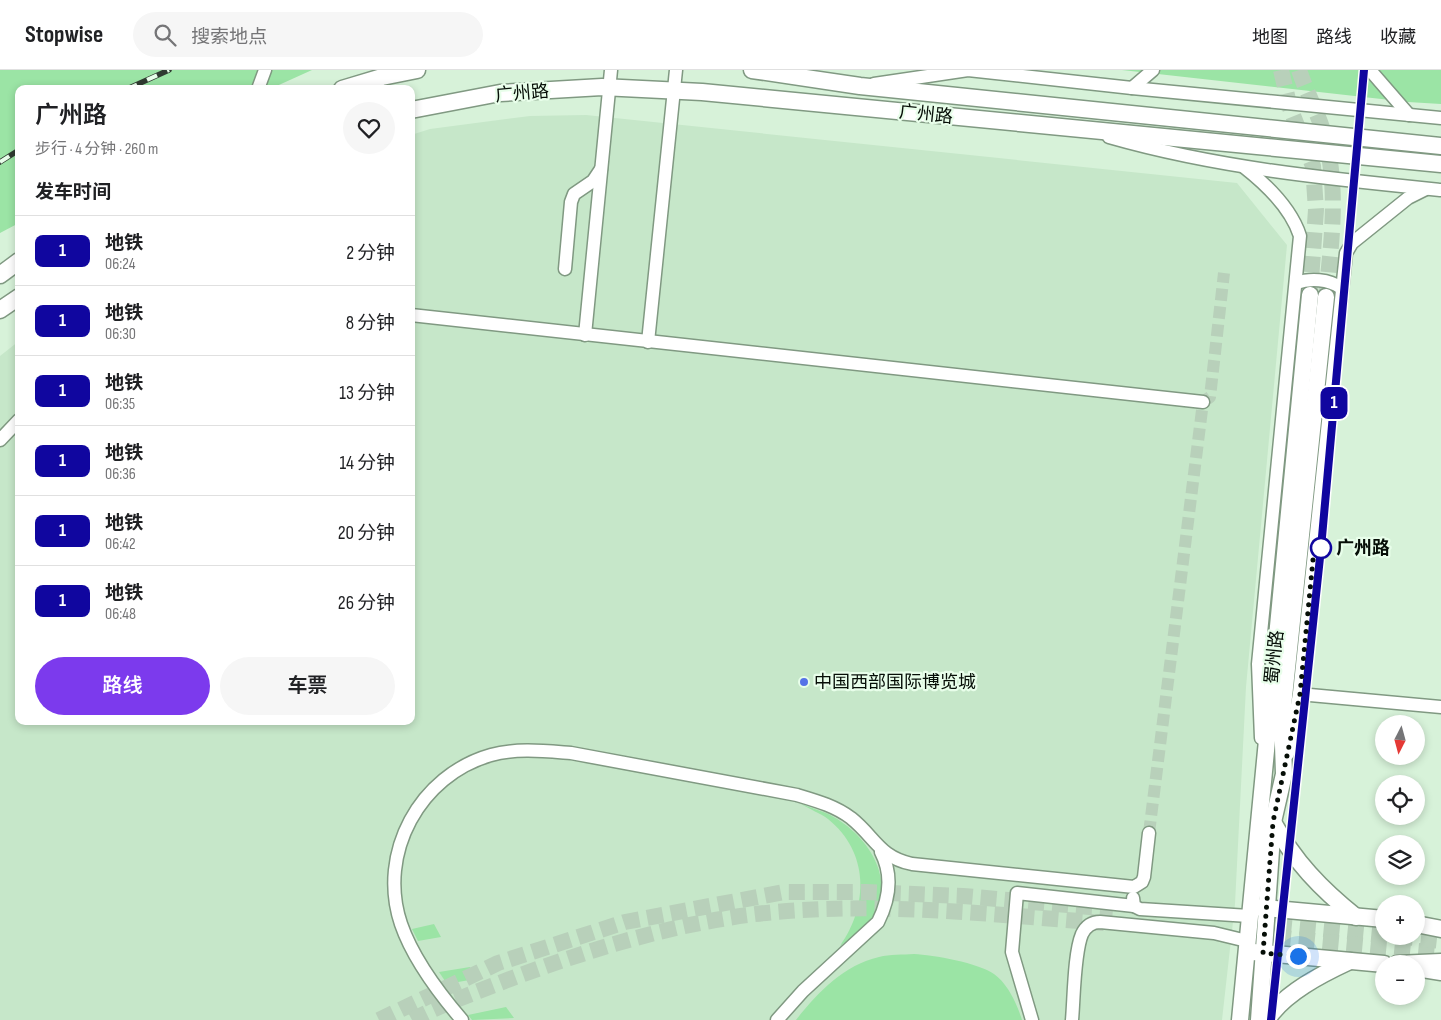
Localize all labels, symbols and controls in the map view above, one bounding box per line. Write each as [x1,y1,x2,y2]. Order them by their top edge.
search box [133,12,483,57]
text: Stopwise [25,20,103,49]
icon: search [151,21,179,49]
text: 搜索地点 [191,26,267,49]
text: 地图 [1252,27,1288,48]
text: 路线 [1316,27,1352,48]
text: 收藏 [1380,27,1416,48]
street label: 广州路 [494,81,550,106]
text: 广州路 [35,101,107,130]
street label: 广州路 [898,101,954,128]
button: heart [343,102,395,154]
text: 步行 · 4 分钟 · 260 m [35,140,158,159]
text: 发车时间 [35,181,111,204]
text: 地铁 [105,232,143,255]
text: 1 [59,240,66,261]
text: 2 分钟 [346,242,395,265]
text: 06:24 [105,255,135,274]
text: 地铁 [105,302,143,325]
text: 1 [59,310,66,331]
text: 8 分钟 [346,312,395,335]
text: 06:30 [105,325,136,344]
text: 地铁 [105,372,143,395]
text: 1 [59,380,66,401]
text: 13 分钟 [339,382,395,405]
line badge: 1 [1318,387,1350,419]
text: 1 [1330,392,1338,413]
text: 06:35 [105,395,135,414]
text: 地铁 [105,442,143,465]
text: 1 [59,450,66,471]
text: 14 分钟 [339,452,395,475]
text: 06:36 [105,465,136,484]
text: 地铁 [105,512,143,535]
text: 1 [59,520,66,541]
text: 20 分钟 [338,522,395,545]
text: 06:42 [105,535,136,554]
marker: 广州路 [1310,537,1332,559]
place label: 广州路 [1336,538,1390,559]
text: 地铁 [105,582,143,605]
text: 1 [59,590,66,611]
text: 26 分钟 [338,592,395,615]
text: 06:48 [105,605,136,624]
street label: 蜀州路 [1261,629,1288,685]
button: 路线 [35,657,210,715]
button: 车票 [220,657,395,715]
place label: 中国西部国际博览城 [814,672,976,693]
marker: 中国西部国际博览城 [798,676,810,688]
north arrow [1375,715,1425,765]
map controls [1375,715,1425,1005]
button: locate [1375,775,1425,825]
button: layers [1375,835,1425,885]
button: + [1375,895,1425,945]
your location [1286,944,1311,969]
button: − [1375,955,1425,1005]

